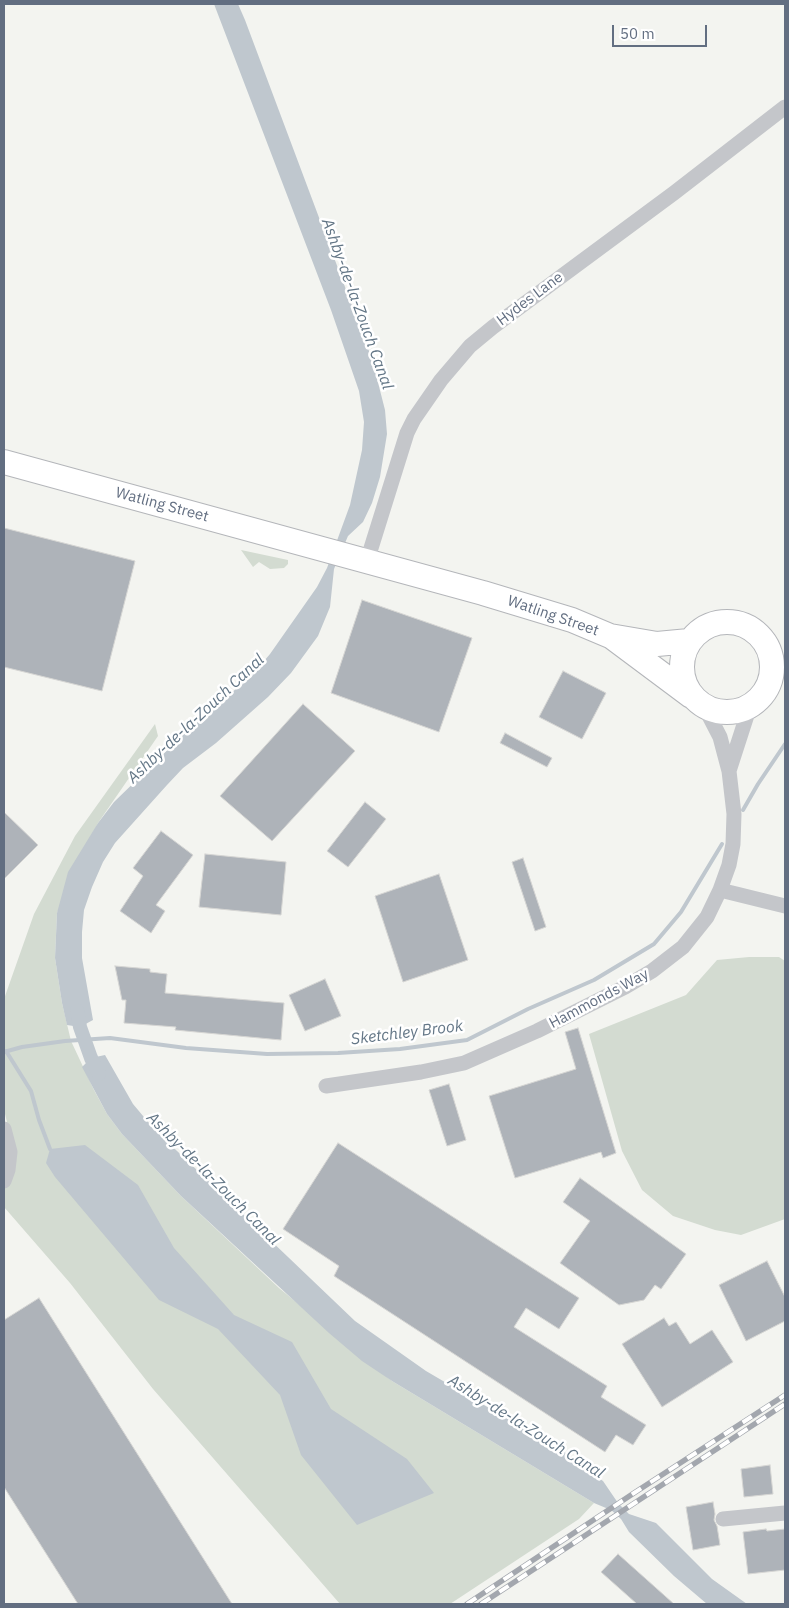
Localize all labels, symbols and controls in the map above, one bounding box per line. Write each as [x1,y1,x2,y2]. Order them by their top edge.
scale bar [614,15,709,47]
text: 50 m [620,24,655,43]
water label: Ashby-de-la-Zouch Canal [317,216,397,392]
street label: Hydes Lane [493,268,567,330]
street label: Watling Street [114,484,210,526]
street label: Watling Street [505,592,601,640]
water label: Ashby-de-la-Zouch Canal [123,650,269,788]
street label: Hammonds Way [546,965,652,1033]
water label: Sketchley Brook [350,1017,464,1049]
water label: Ashby-de-la-Zouch Canal [142,1108,284,1250]
water label: Ashby-de-la-Zouch Canal [444,1371,608,1483]

